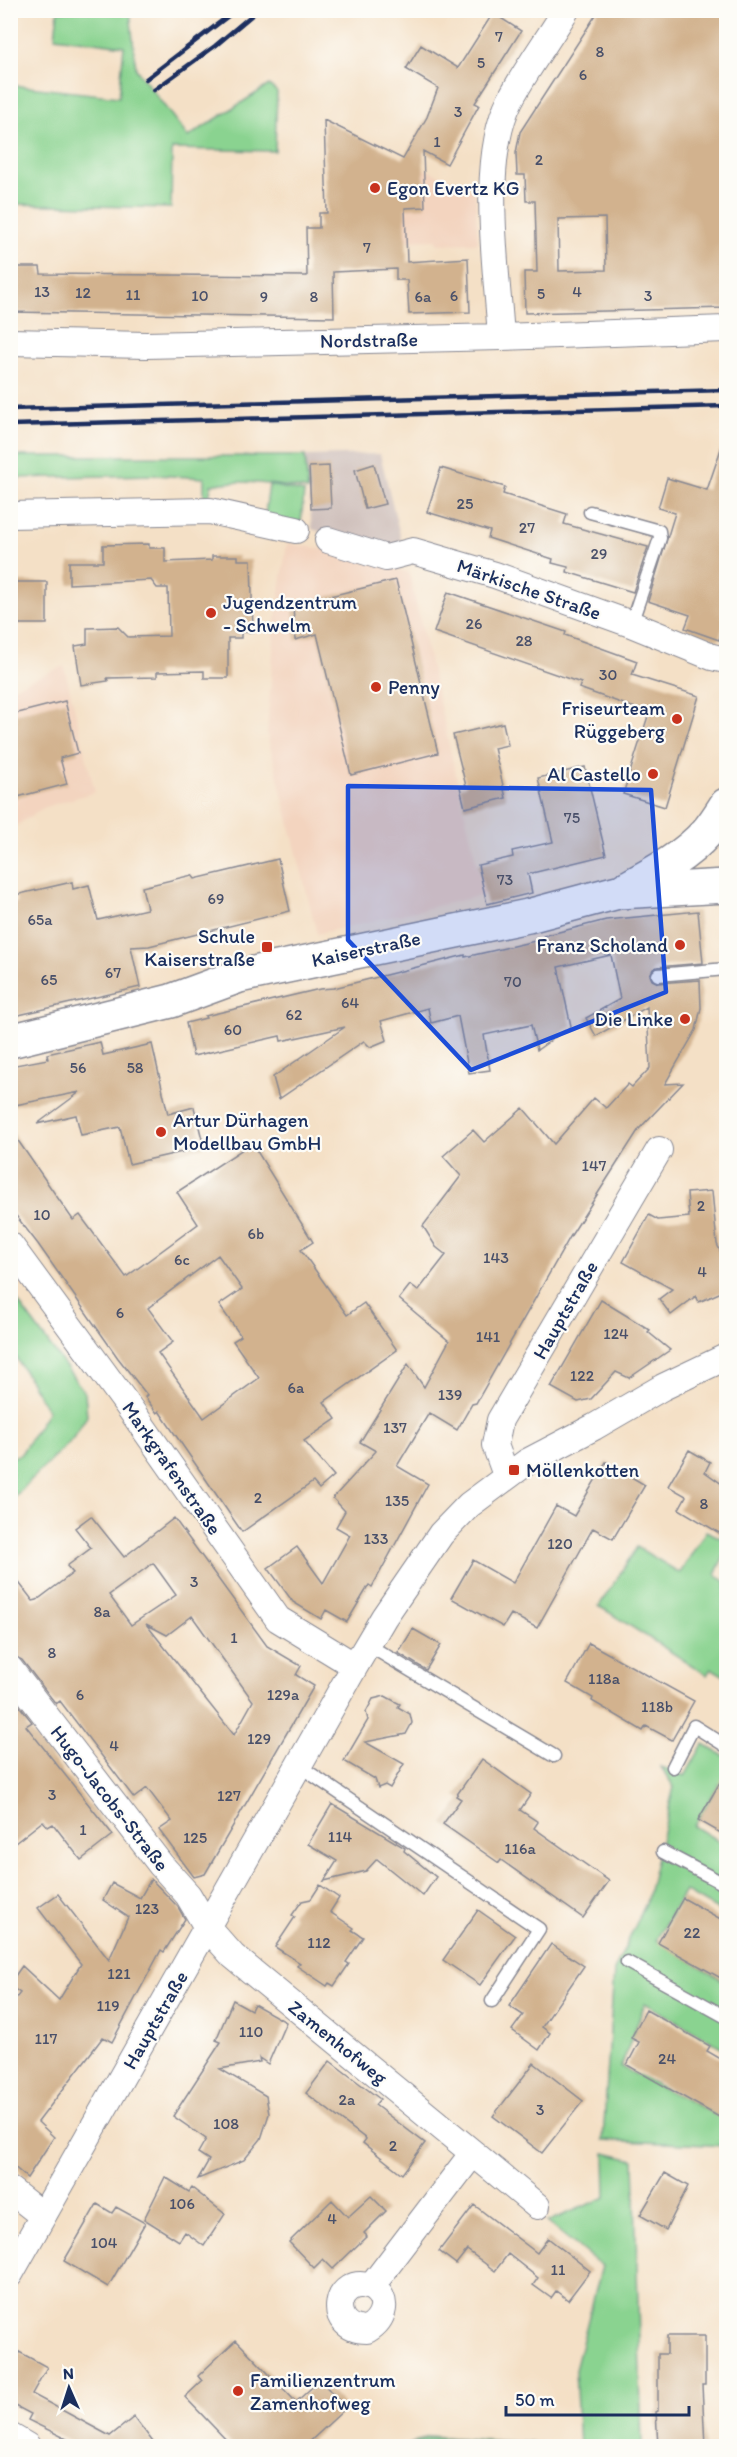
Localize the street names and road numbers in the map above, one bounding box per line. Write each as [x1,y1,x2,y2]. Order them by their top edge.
street label: Nordstraße [320,327,418,353]
street label: Märkische Straße [454,553,604,625]
street label: Kaiserstraße [309,926,423,972]
street label: Hauptstraße [527,1257,603,1363]
street label: Markgrafenstraße [117,1397,227,1539]
street label: Hugo-Jacobs-Straße [46,1720,174,1876]
street label: Hauptstraße [117,1967,193,2073]
street label: Zamenhofweg [284,1995,393,2090]

